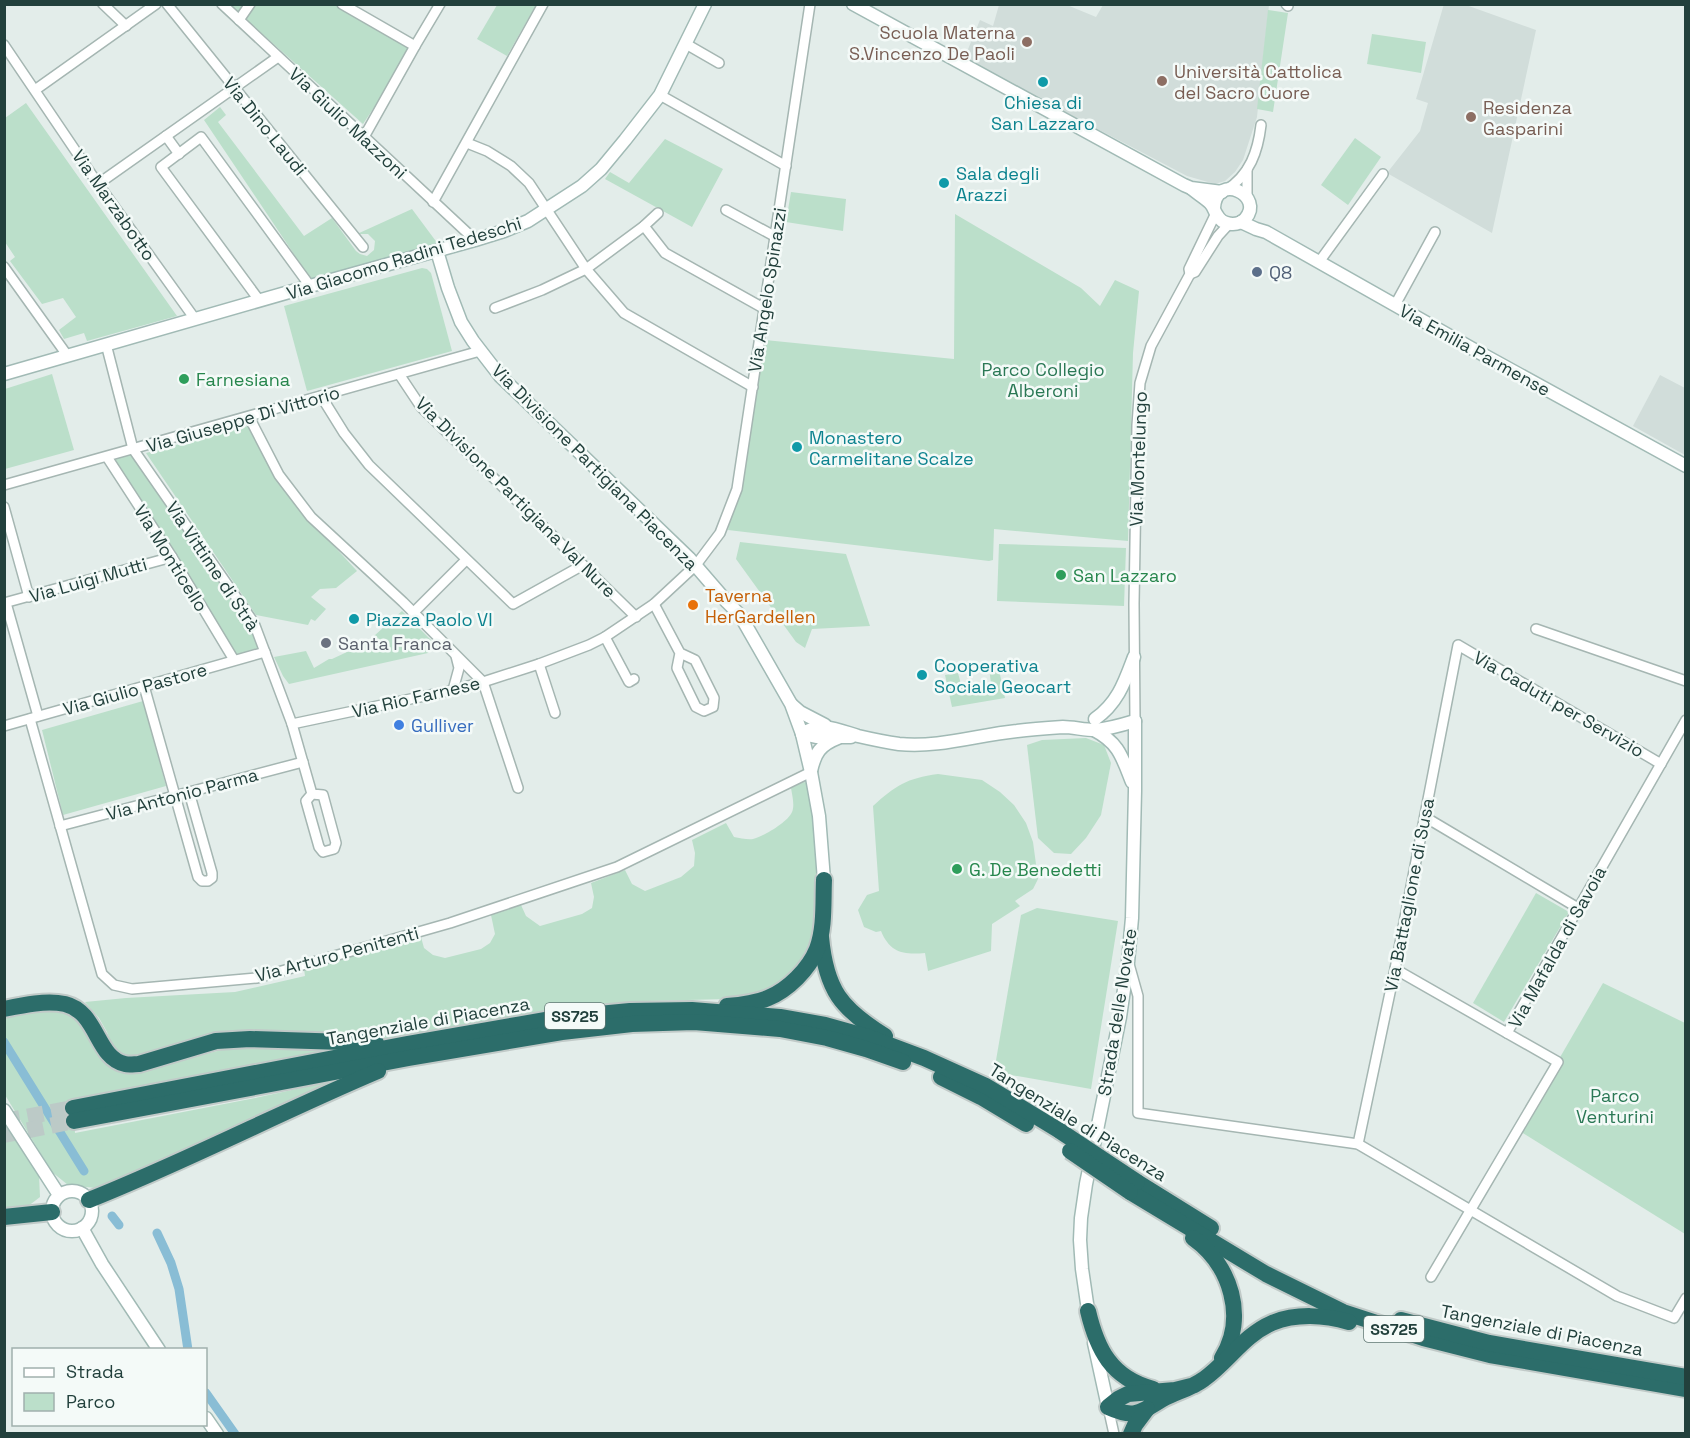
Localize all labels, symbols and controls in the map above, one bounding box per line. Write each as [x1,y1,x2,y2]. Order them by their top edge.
place label: Scuola Materna S.Vincenzo De Paoli [849,21,1015,65]
marker: Scuola Materna S.Vincenzo De Paoli [1020,35,1034,49]
place label: Università Cattolica del Sacro Cuore [1174,60,1342,104]
street label: Via Giulio Mazzoni [284,62,412,184]
street label: Via Dino Laudi [218,72,312,180]
marker: Università Cattolica del Sacro Cuore [1155,74,1169,88]
marker: Chiesa di San Lazzaro [1036,75,1050,89]
place label: Chiesa di San Lazzaro [991,91,1095,135]
place label: Residenza Gasparini [1483,96,1572,140]
marker: Residenza Gasparini [1464,110,1478,124]
street label: Via Marzabotto [67,145,161,265]
place label: Sala degli Arazzi [956,162,1039,206]
marker: Sala degli Arazzi [937,176,951,190]
street label: Via Angelo Spinazzi [743,206,791,374]
street label: Via Giacomo Radini Tedeschi [284,211,524,305]
place label: Q8 [1269,261,1292,284]
marker: Q8 [1250,265,1264,279]
street label: Via Emilia Parmense [1395,299,1555,401]
park label: Parco Collegio Alberoni [981,358,1105,402]
street label: Via Divisione Partigiana Piacenza [487,359,703,575]
place label: Farnesiana [196,368,290,391]
marker: Farnesiana [177,372,191,386]
street label: Via Giuseppe Di Vittorio [144,380,342,458]
street label: Via Montelungo [1124,391,1152,527]
street label: Via Divisione Partigiana Val Nure [411,392,621,602]
place label: Monastero Carmelitane Scalze [809,426,974,470]
marker: Monastero Carmelitane Scalze [790,440,804,454]
street label: Via Vittime di Strà [161,497,265,635]
street label: Via Monticello [129,500,213,616]
street label: Via Luigi Mutti [26,552,150,608]
place label: San Lazzaro [1073,564,1177,587]
marker: San Lazzaro [1054,568,1068,582]
place label: Taverna HerGardellen [705,584,816,628]
marker: Taverna HerGardellen [686,598,700,612]
place label: Piazza Paolo VI [366,608,493,631]
marker: Piazza Paolo VI [347,612,361,626]
place label: Santa Franca [338,632,452,655]
marker: Santa Franca [319,636,333,650]
street label: Via Caduti per Servizio [1470,646,1648,762]
place label: Cooperativa Sociale Geocart [934,654,1071,698]
street label: Via Giulio Pastore [60,657,210,721]
marker: Cooperativa Sociale Geocart [915,668,929,682]
street label: Via Rio Farnese [350,671,482,723]
place label: Gulliver [411,714,474,737]
marker: Gulliver [392,718,406,732]
street label: Via Antonio Parma [104,763,260,825]
street label: Via Battaglione di Susa [1379,796,1439,994]
place label: G. De Benedetti [969,858,1102,881]
marker: G. De Benedetti [950,862,964,876]
street label: Via Mafalda di Savoia [1503,862,1611,1032]
street label: Via Arturo Penitenti [253,921,421,987]
street label: Strada delle Novate [1092,927,1142,1097]
street label: Tangenziale di Piacenza [325,992,531,1050]
road number: SS725 [545,1003,605,1029]
street label: Tangenziale di Piacenza [985,1058,1171,1186]
park label: Parco Venturini [1576,1084,1654,1128]
street label: Tangenziale di Piacenza [1439,1299,1645,1361]
road number: SS725 [1364,1316,1424,1342]
legend [12,1348,207,1426]
text: Strada [66,1360,124,1383]
text: Parco [66,1390,115,1413]

